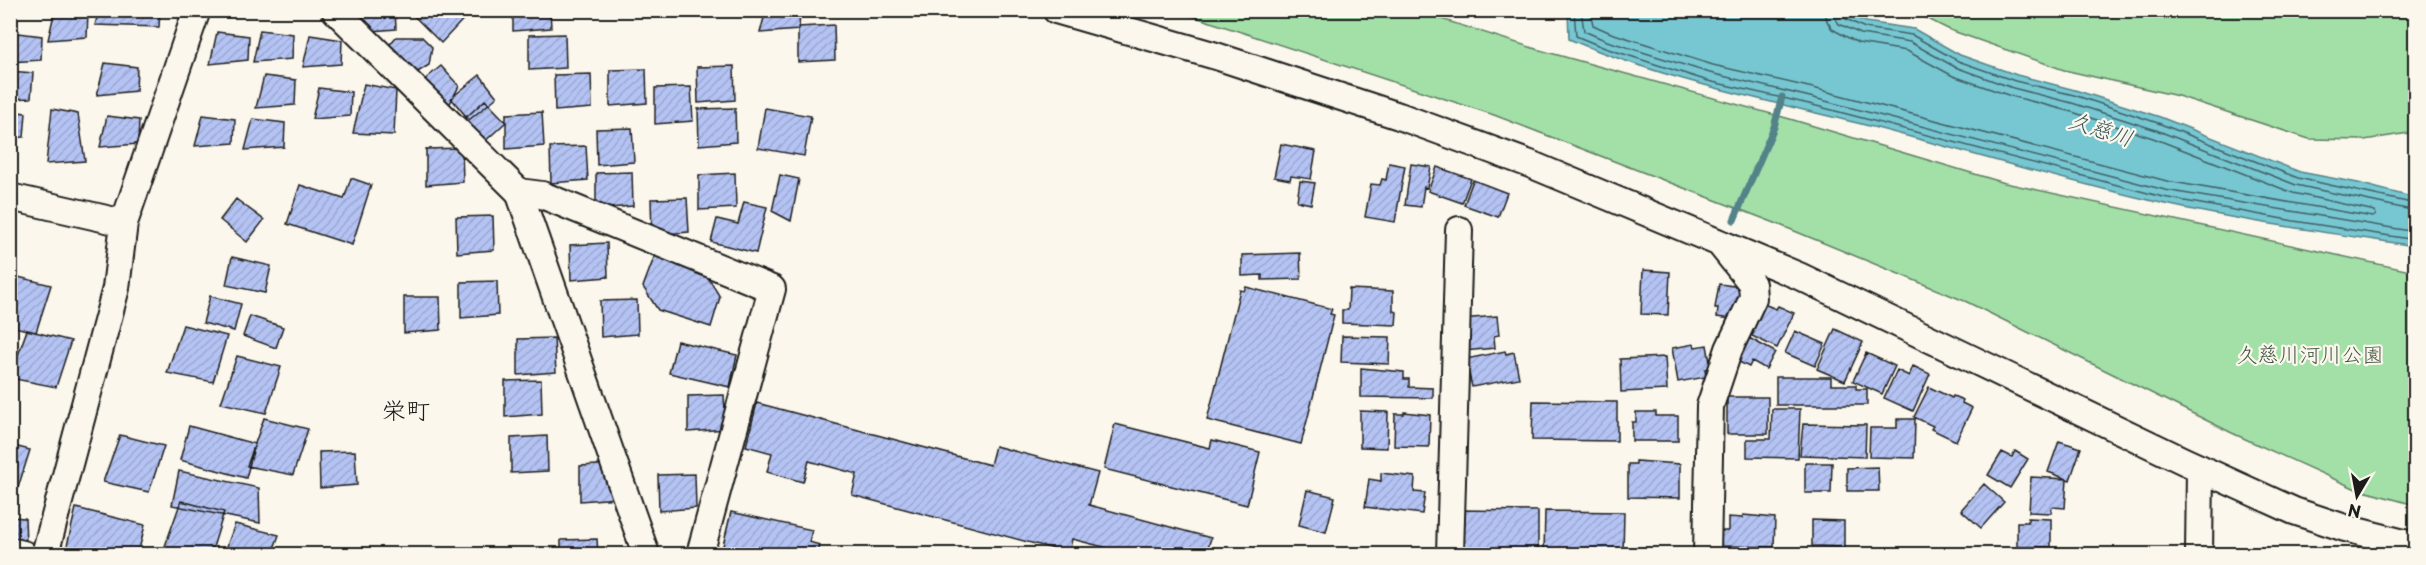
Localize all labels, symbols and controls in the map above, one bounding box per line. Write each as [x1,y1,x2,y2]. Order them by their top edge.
water label: 久慈川 [2065,102,2138,153]
park label: 久慈川河川公園 [2237,337,2384,369]
district label: 栄町 [382,391,430,427]
north arrow [2327,466,2387,526]
text: N [2346,499,2363,525]

